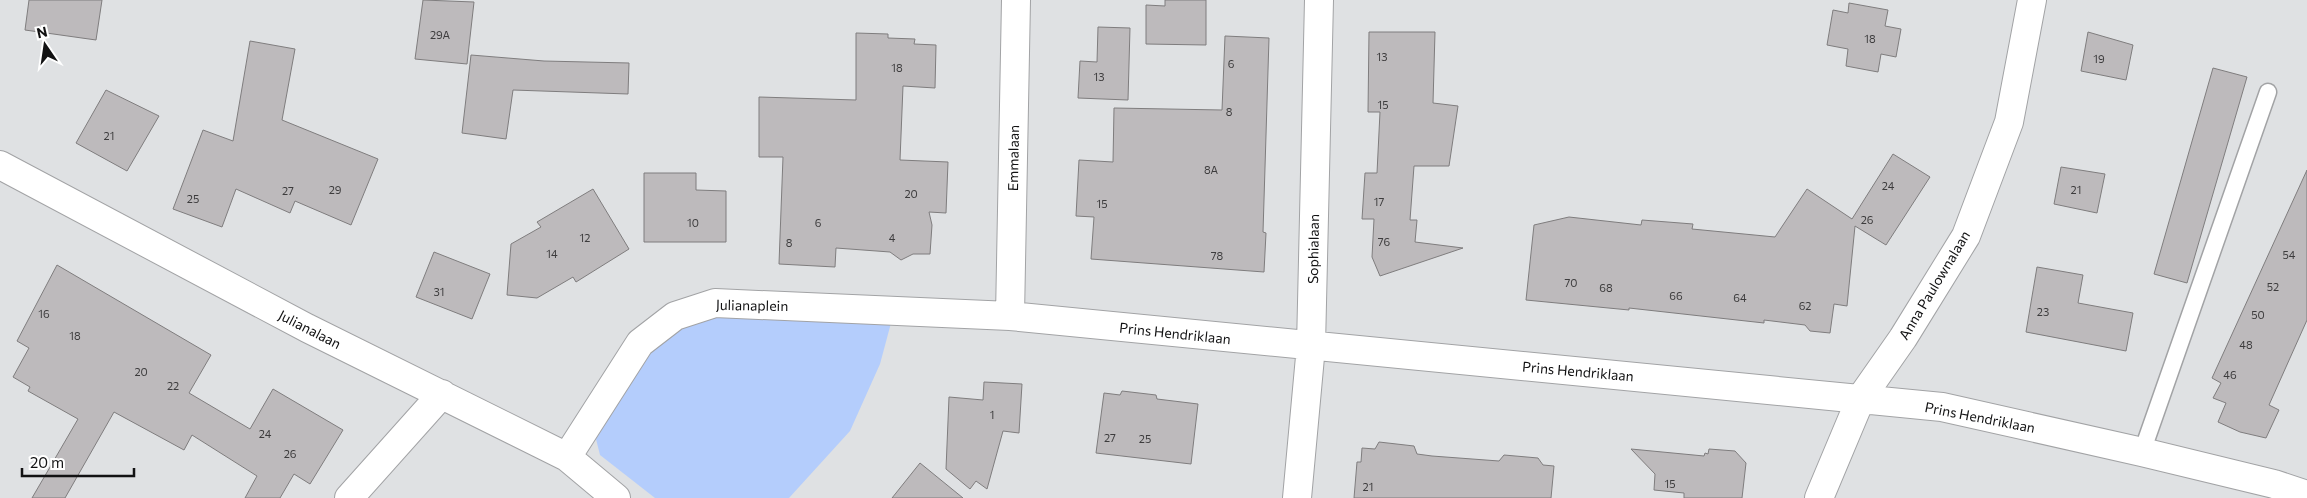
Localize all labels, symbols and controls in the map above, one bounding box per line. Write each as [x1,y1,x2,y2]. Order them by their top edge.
north arrow [20,20,70,70]
text: N [35,22,49,41]
house number: 29A [430,28,450,41]
house number: 18 [1864,32,1876,45]
house number: 13 [1377,50,1387,63]
house number: 19 [2093,52,2105,65]
house number: 6 [1228,57,1235,70]
house number: 18 [891,61,903,74]
house number: 13 [1094,70,1104,83]
house number: 15 [1377,98,1389,111]
house number: 8 [1226,105,1233,118]
street label: Emmalaan [1004,125,1022,191]
house number: 21 [104,129,114,142]
house number: 8A [1204,163,1218,176]
house number: 24 [1882,179,1895,192]
house number: 29 [329,183,342,196]
house number: 21 [2071,183,2081,196]
house number: 27 [282,184,294,197]
house number: 20 [904,187,918,200]
house number: 25 [187,192,199,205]
house number: 17 [1374,195,1384,208]
house number: 15 [1096,197,1108,210]
house number: 26 [1861,213,1874,226]
street label: Sophialaan [1304,214,1322,284]
house number: 10 [687,216,699,229]
house number: 6 [815,216,822,229]
street label: Anna Paulownalaan [1895,227,1973,343]
house number: 12 [580,231,590,244]
house number: 4 [889,231,896,244]
house number: 76 [1378,235,1391,248]
house number: 8 [786,236,793,249]
house number: 14 [546,247,558,260]
house number: 54 [2283,248,2296,261]
house number: 78 [1211,249,1224,262]
house number: 70 [1565,276,1577,289]
house number: 52 [2267,280,2279,293]
house number: 68 [1599,281,1613,294]
house number: 31 [434,285,444,298]
house number: 66 [1669,289,1683,302]
house number: 64 [1733,291,1747,304]
street label: Julianaplein [716,296,788,314]
house number: 62 [1799,299,1811,312]
house number: 23 [2037,305,2049,318]
street label: Julianalaan [276,306,344,352]
house number: 16 [38,307,50,320]
house number: 50 [2251,308,2265,321]
street label: Prins Hendriklaan [1118,319,1232,347]
house number: 18 [69,329,81,342]
house number: 48 [2239,338,2253,351]
street label: Prins Hendriklaan [1521,358,1635,384]
house number: 20 [134,365,148,378]
house number: 46 [2223,368,2237,381]
house number: 22 [167,379,179,392]
street label: Prins Hendriklaan [1923,398,2037,436]
house number: 1 [990,408,994,421]
house number: 24 [259,427,272,440]
house number: 27 [1104,431,1116,444]
house number: 25 [1139,432,1151,445]
scale bar [22,446,135,478]
house number: 26 [284,447,297,460]
text: 20 m [30,453,64,471]
house number: 15 [1664,477,1676,490]
house number: 21 [1363,480,1373,493]

